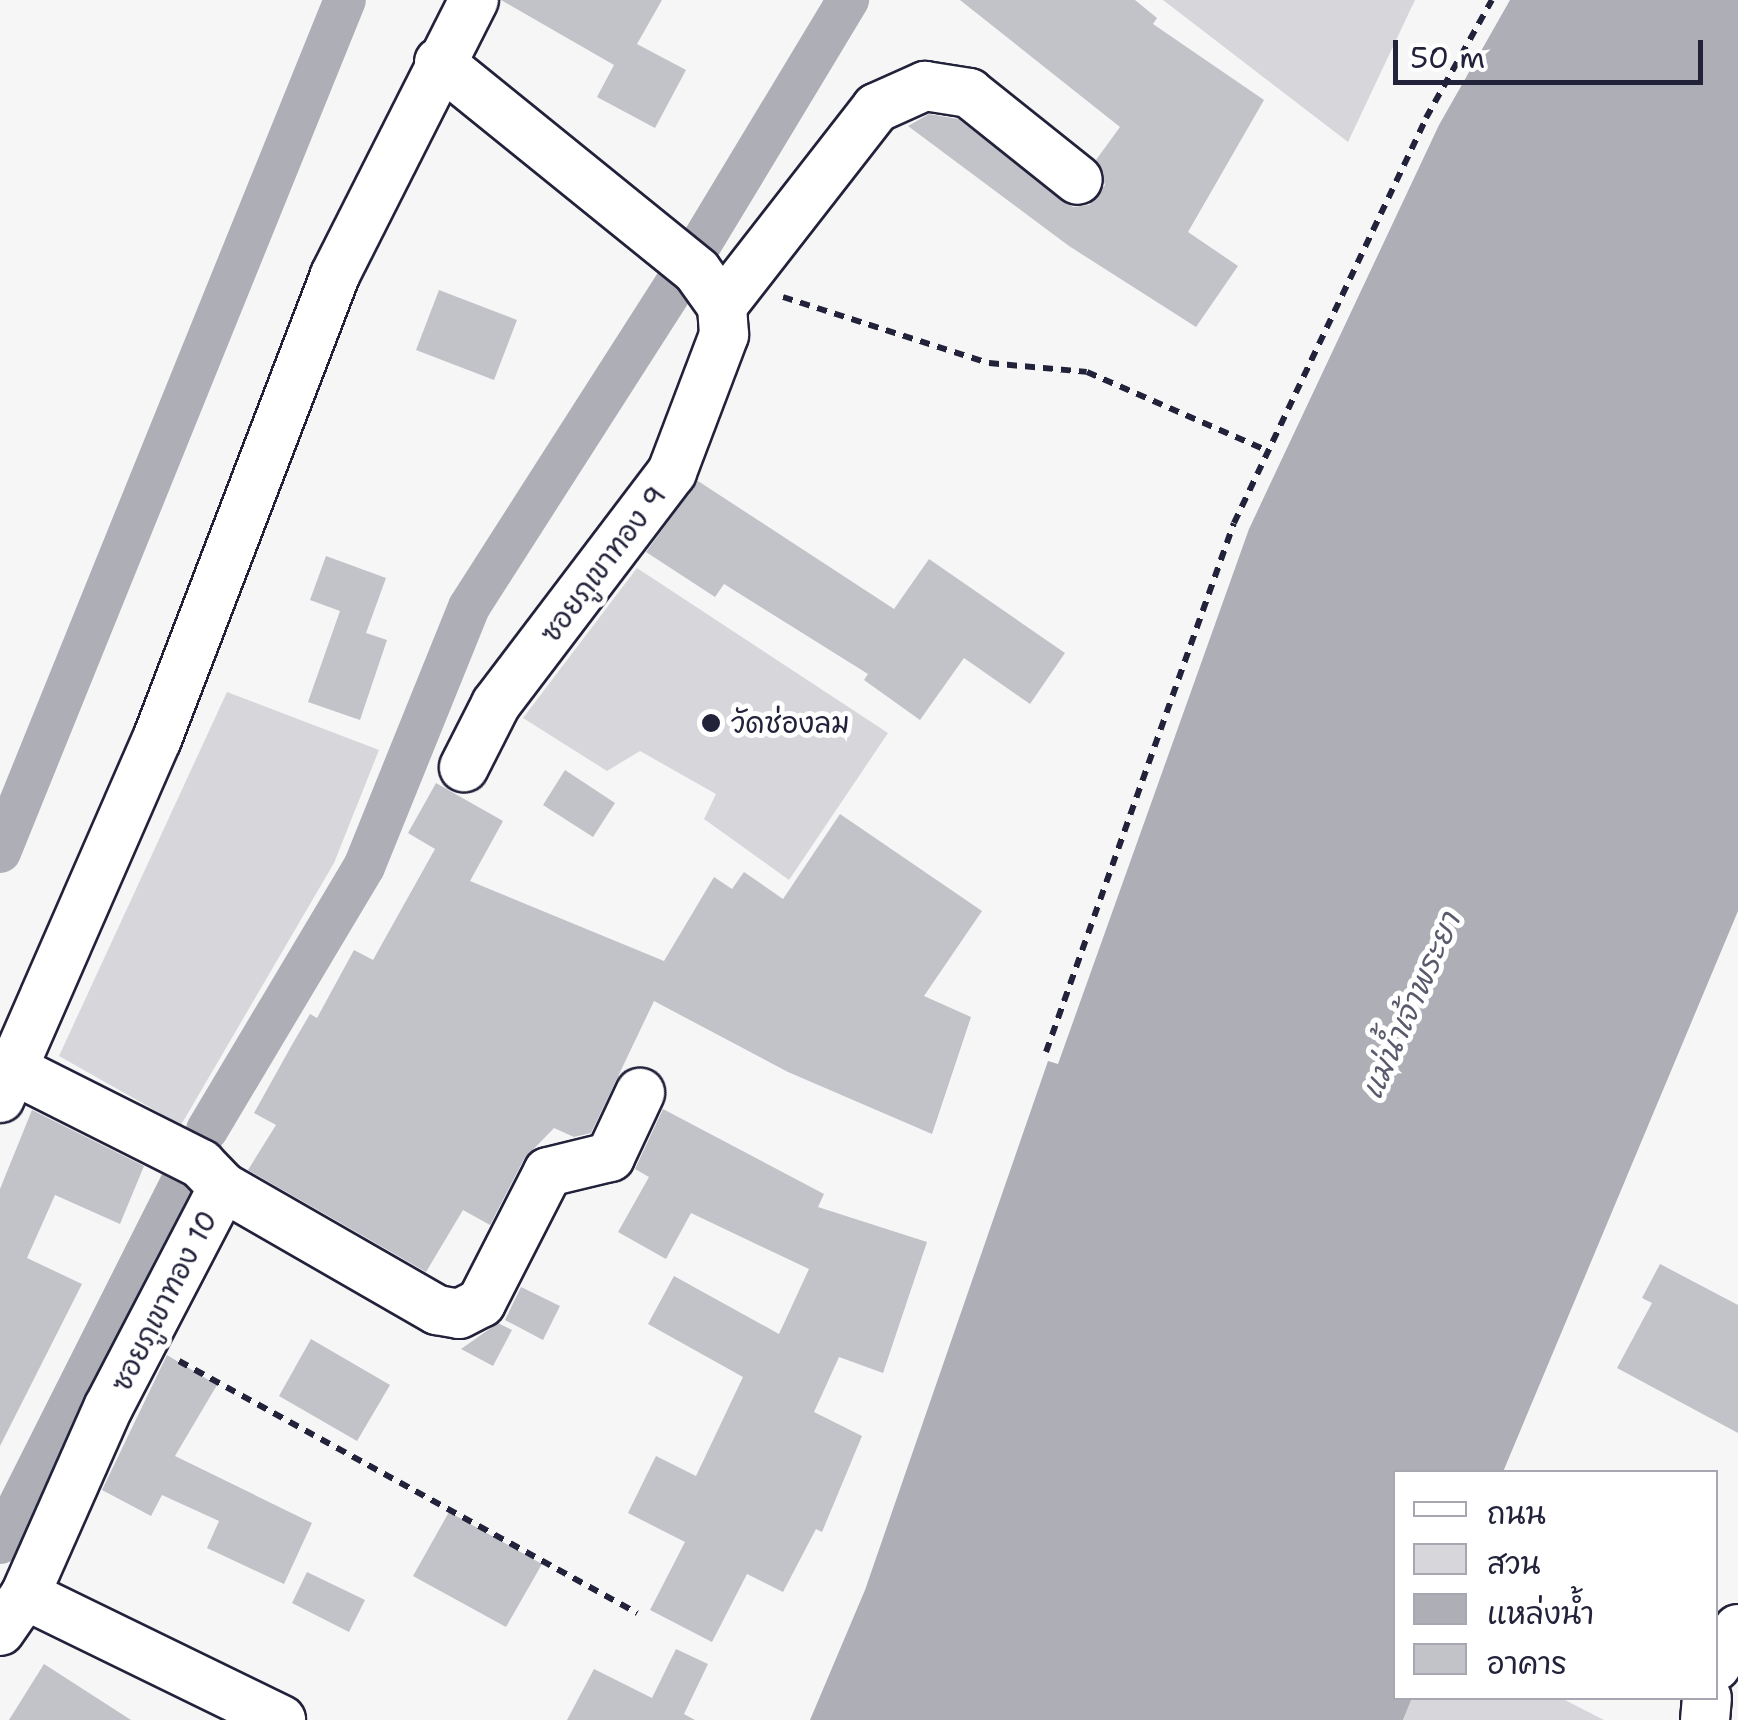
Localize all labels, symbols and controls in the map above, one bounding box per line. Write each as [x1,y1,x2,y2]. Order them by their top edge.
scale bar [1398,20,1708,82]
text: 50 m [1410,37,1485,78]
street label: ซอยภูเขาทอง 9 [533,479,673,649]
place label: วัดช่องลม [731,706,850,740]
marker: วัดช่องลม [700,712,722,734]
water label: แม่น้ำเจ้าพระยา [1354,907,1468,1105]
street label: ซอยภูเขาทอง 10 [104,1205,224,1397]
legend [1393,1470,1718,1700]
text: ถนน [1487,1493,1546,1534]
text: สวน [1487,1543,1541,1584]
text: แหล่งน้ำ [1487,1593,1594,1634]
text: อาคาร [1487,1643,1567,1684]

